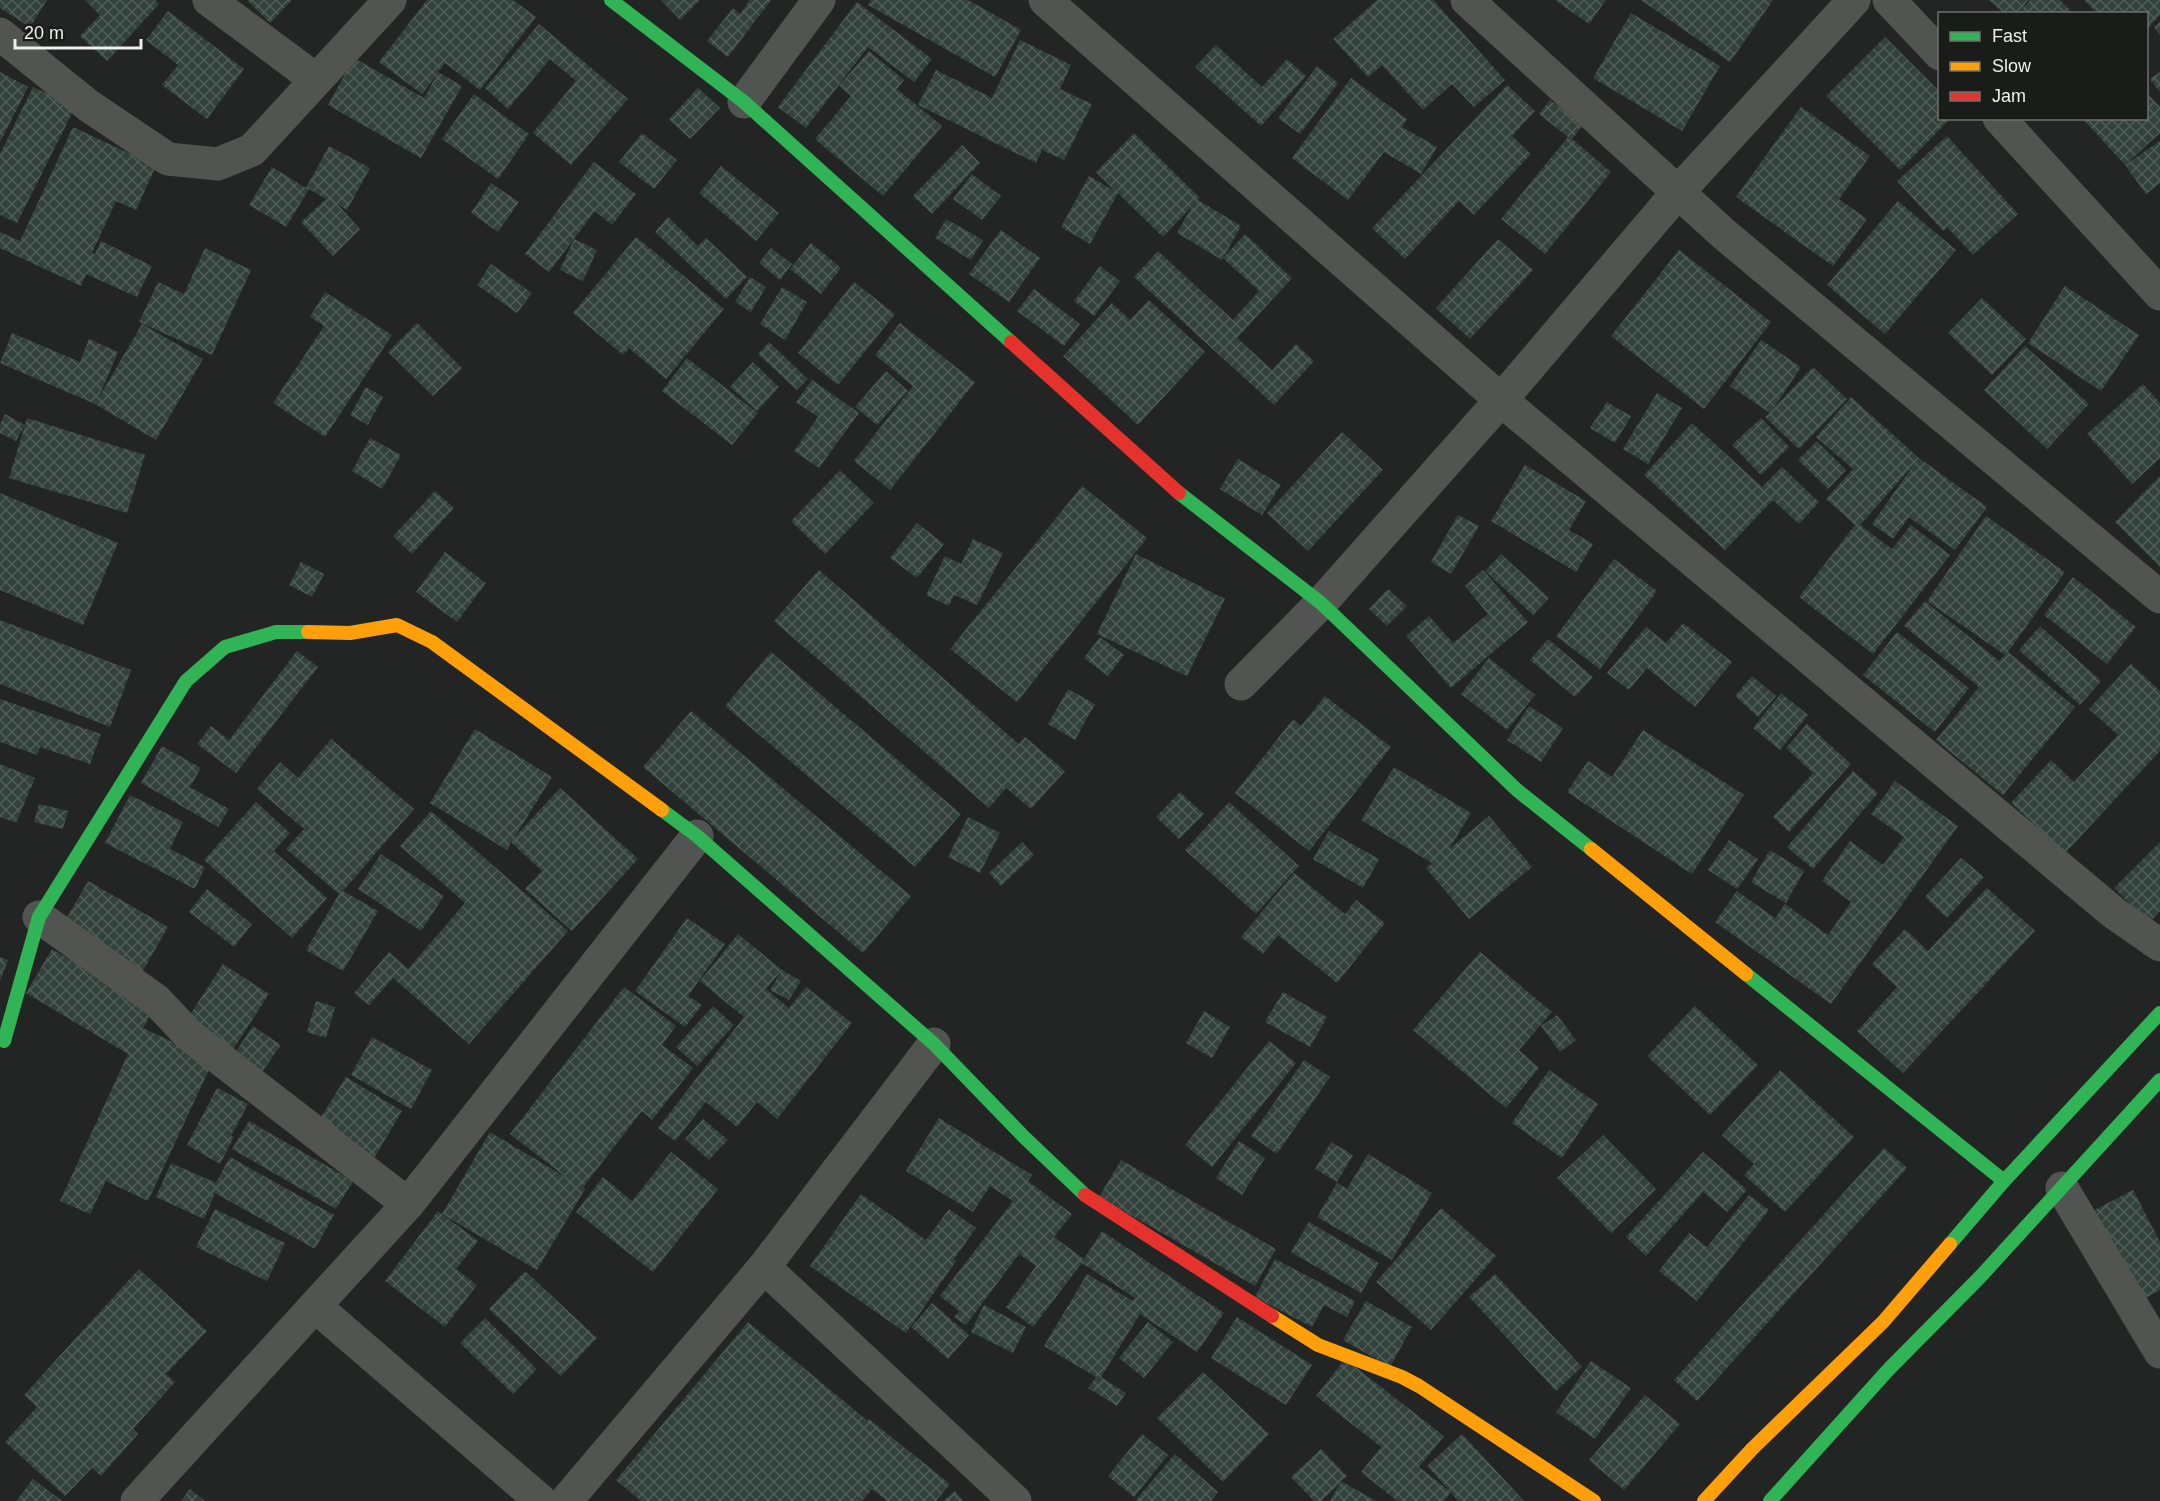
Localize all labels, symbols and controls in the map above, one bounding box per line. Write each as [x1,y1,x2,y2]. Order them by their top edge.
scale bar [15,12,141,50]
legend [1938,12,2148,120]
text: 20 m [24,23,64,43]
text: Fast [1992,26,2027,46]
text: Slow [1992,56,2032,76]
text: Jam [1992,86,2026,106]

